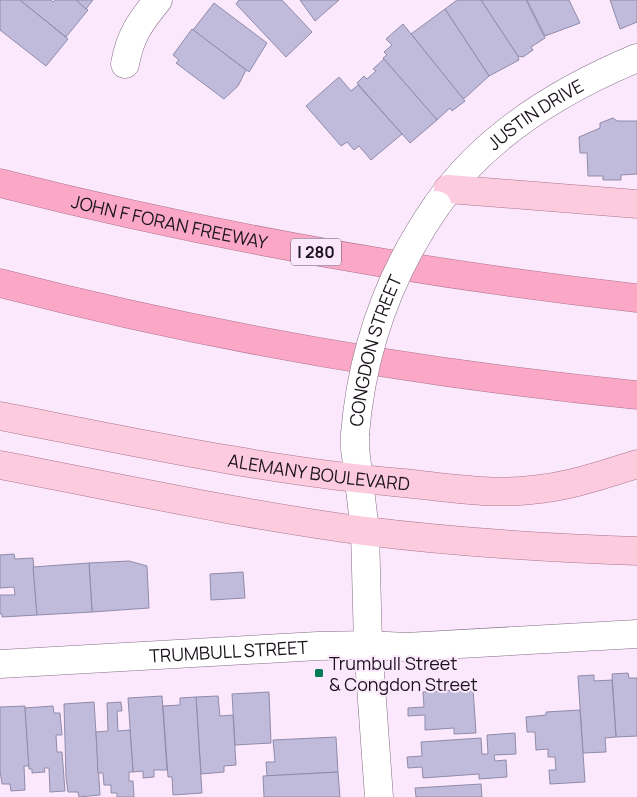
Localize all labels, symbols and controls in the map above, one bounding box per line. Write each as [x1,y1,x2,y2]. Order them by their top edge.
street label: JUSTIN DRIVE [482,73,587,155]
street label: JOHN F FORAN FREEWAY [69,189,271,254]
road number: I 280 [291,238,341,266]
street label: CONGDON STREET [344,271,407,428]
street label: ALEMANY BOULEVARD [226,448,411,496]
street label: TRUMBULL STREET [148,635,309,668]
place label: Trumbull Street & Congdon Street [329,651,478,696]
marker: Trumbull Street & Congdon Street [313,667,325,679]

